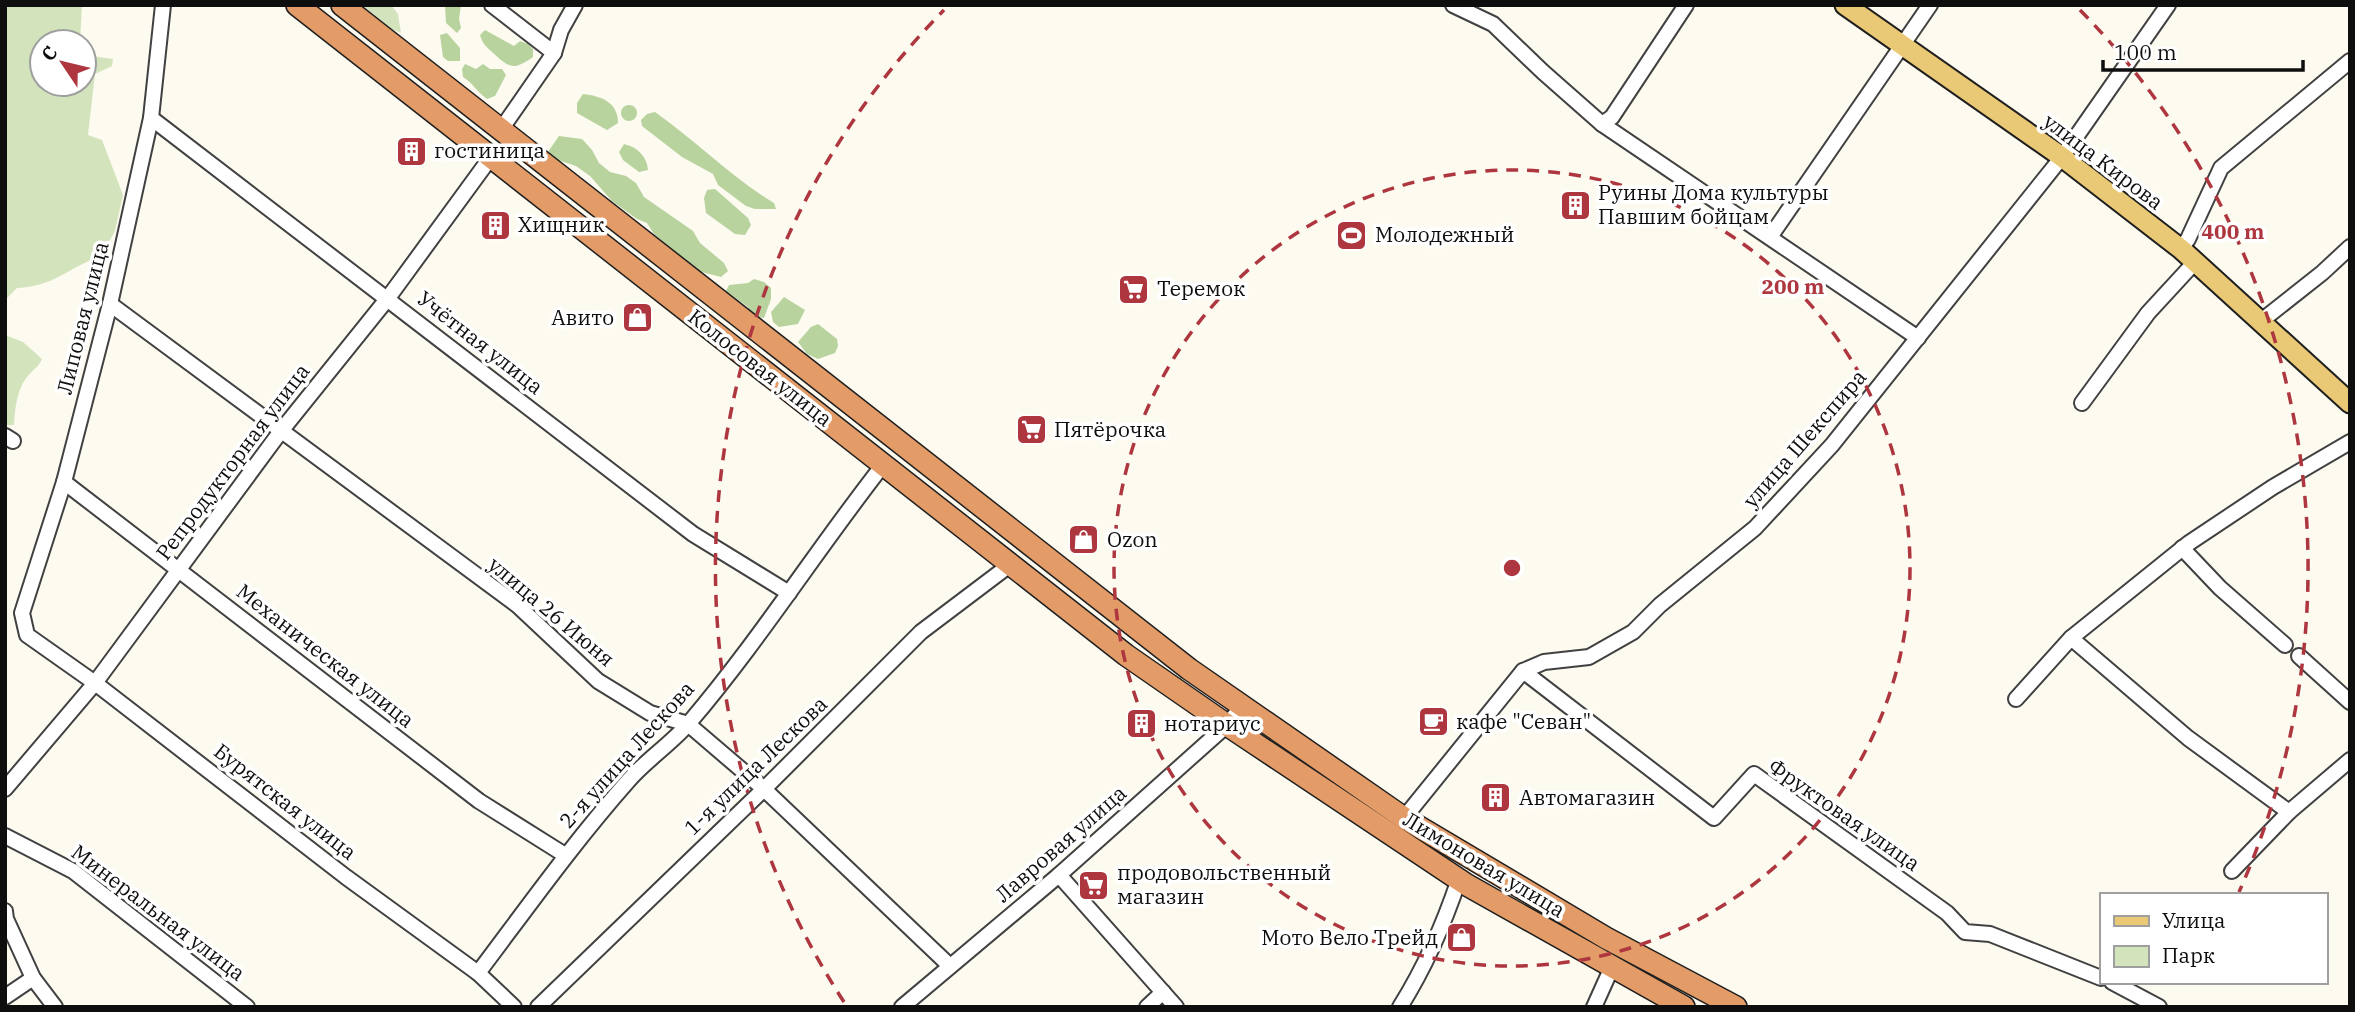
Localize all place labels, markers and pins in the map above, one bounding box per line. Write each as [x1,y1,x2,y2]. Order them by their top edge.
building icon: гостиница [394,134,428,168]
place label: гостиница [434,136,545,164]
place label: Руины Дома культуры Павшим бойцам [1598,178,1829,230]
building icon: Руины Дома культуры Павшим бойцам [1558,188,1592,222]
building icon: Хищник [478,208,512,242]
place label: Хищник [518,210,604,238]
sports icon: Молодежный [1335,218,1369,252]
place label: Молодежный [1375,220,1514,248]
supermarket icon: Теремок [1117,272,1151,306]
place label: Теремок [1157,274,1245,302]
shop icon: Авито [620,301,654,335]
place label: Авито [551,303,614,331]
supermarket icon: Пятёрочка [1014,413,1048,447]
place label: Пятёрочка [1054,415,1166,443]
shop icon: Ozon [1067,523,1101,557]
place label: Ozon [1107,525,1158,553]
centre of rings [1500,556,1524,580]
cafe icon: кафе "Севан" [1416,705,1450,739]
building icon: нотариус [1124,707,1158,741]
place label: кафе "Севан" [1456,707,1591,735]
place label: нотариус [1164,709,1261,737]
building icon: Автомагазин [1479,781,1513,815]
place label: Автомагазин [1519,783,1655,811]
place label: продовольственный магазин [1117,858,1331,910]
supermarket icon: продовольственный магазин [1077,868,1111,902]
shop icon: Мото Вело Трейд [1444,921,1478,955]
place label: Мото Вело Трейд [1261,923,1438,951]

